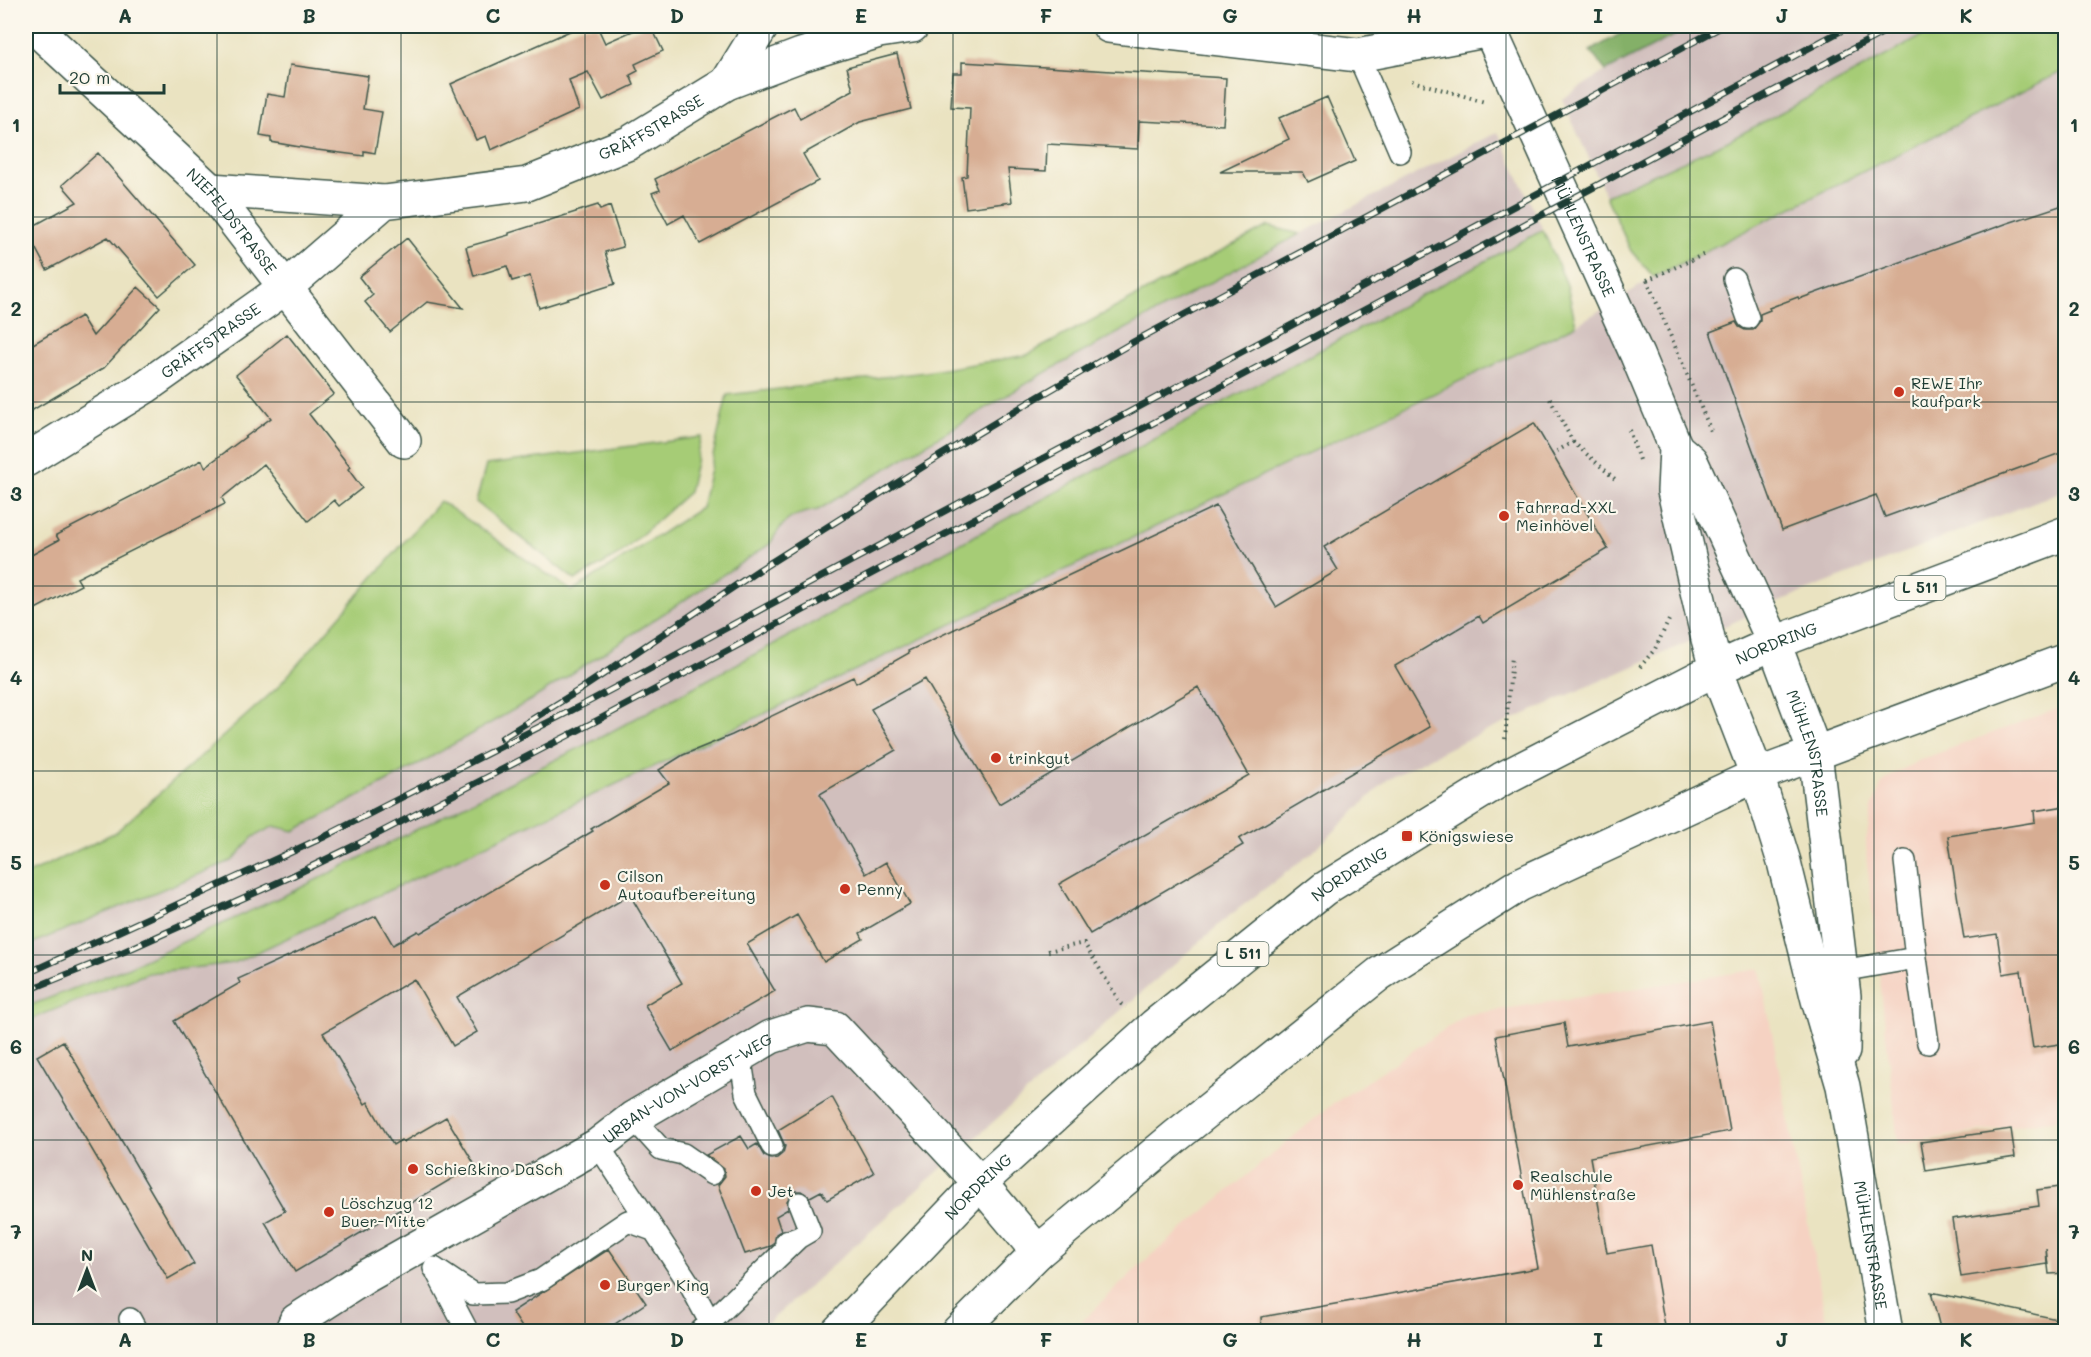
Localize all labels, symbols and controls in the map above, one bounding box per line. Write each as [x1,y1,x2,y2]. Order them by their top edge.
text: A [118,2,132,28]
text: B [302,2,316,28]
text: C [486,2,501,28]
text: D [670,2,684,28]
text: E [855,2,867,28]
text: F [1040,2,1053,28]
text: G [1222,2,1238,28]
text: H [1406,2,1422,28]
text: I [1593,2,1603,28]
text: J [1775,2,1789,28]
text: K [1959,2,1973,28]
scale bar [60,57,164,95]
text: 20 m [69,65,110,89]
street label: GRÄFFSTRASSE [595,89,707,164]
text: 1 [12,111,20,137]
text: 1 [2070,111,2078,137]
street label: NIEFELDSTRASSE [182,163,282,278]
street label: MÜHLENSTRASSE [1547,172,1620,300]
text: 2 [10,295,22,321]
text: 2 [2068,295,2080,321]
street label: GRÄFFSTRASSE [156,298,264,383]
place label: REWE Ihr kaufpark [1911,372,1983,411]
marker: REWE Ihr kaufpark [1892,385,1906,399]
text: 3 [10,480,22,506]
text: 3 [2068,480,2080,506]
place label: Fahrrad-XXL Meinhövel [1516,496,1617,535]
marker: Fahrrad-XXL Meinhövel [1497,509,1511,523]
road number: L 511 [1894,576,1946,600]
street label: NORDRING [1732,617,1820,669]
text: 4 [10,664,23,690]
text: 4 [2068,664,2081,690]
street label: MÜHLENSTRASSE [1782,687,1834,818]
place label: trinkgut [1008,747,1070,768]
marker: trinkgut [989,751,1003,765]
place label: Königswiese [1419,825,1514,846]
marker: Königswiese [1400,829,1414,843]
street label: NORDRING [1306,841,1391,905]
text: 5 [10,849,22,875]
text: 5 [2068,849,2080,875]
place label: Cilson Autoaufbereitung [617,865,755,904]
marker: Cilson Autoaufbereitung [598,878,612,892]
place label: Penny [857,878,903,899]
marker: Penny [838,882,852,896]
road number: L 511 [1218,942,1268,966]
street label: URBAN-VON-VORST-WEG [598,1028,776,1148]
text: 6 [10,1033,22,1059]
text: 6 [2068,1033,2080,1059]
street label: NORDRING [939,1148,1016,1224]
place label: Schießkino DaSch [425,1158,563,1179]
marker: Schießkino DaSch [406,1162,420,1176]
place label: Realschule Mühlenstraße [1530,1165,1636,1204]
marker: Realschule Mühlenstraße [1511,1178,1525,1192]
street label: MÜHLENSTRASSE [1850,1179,1893,1311]
place label: Jet [768,1180,794,1201]
marker: Jet [749,1184,763,1198]
place label: Löschzug 12 Buer-Mitte [341,1192,433,1231]
marker: Löschzug 12 Buer-Mitte [322,1205,336,1219]
text: 7 [10,1218,22,1244]
text: 7 [2068,1218,2080,1244]
north arrow [57,1240,117,1300]
text: N [81,1244,93,1265]
place label: Burger King [617,1274,709,1295]
marker: Burger King [598,1278,612,1292]
text: A [118,1326,132,1352]
text: B [302,1326,316,1352]
text: C [486,1326,501,1352]
text: D [670,1326,684,1352]
text: E [855,1326,867,1352]
text: F [1040,1326,1053,1352]
text: G [1222,1326,1238,1352]
text: H [1406,1326,1422,1352]
text: I [1593,1326,1603,1352]
text: J [1775,1326,1789,1352]
text: K [1959,1326,1973,1352]

